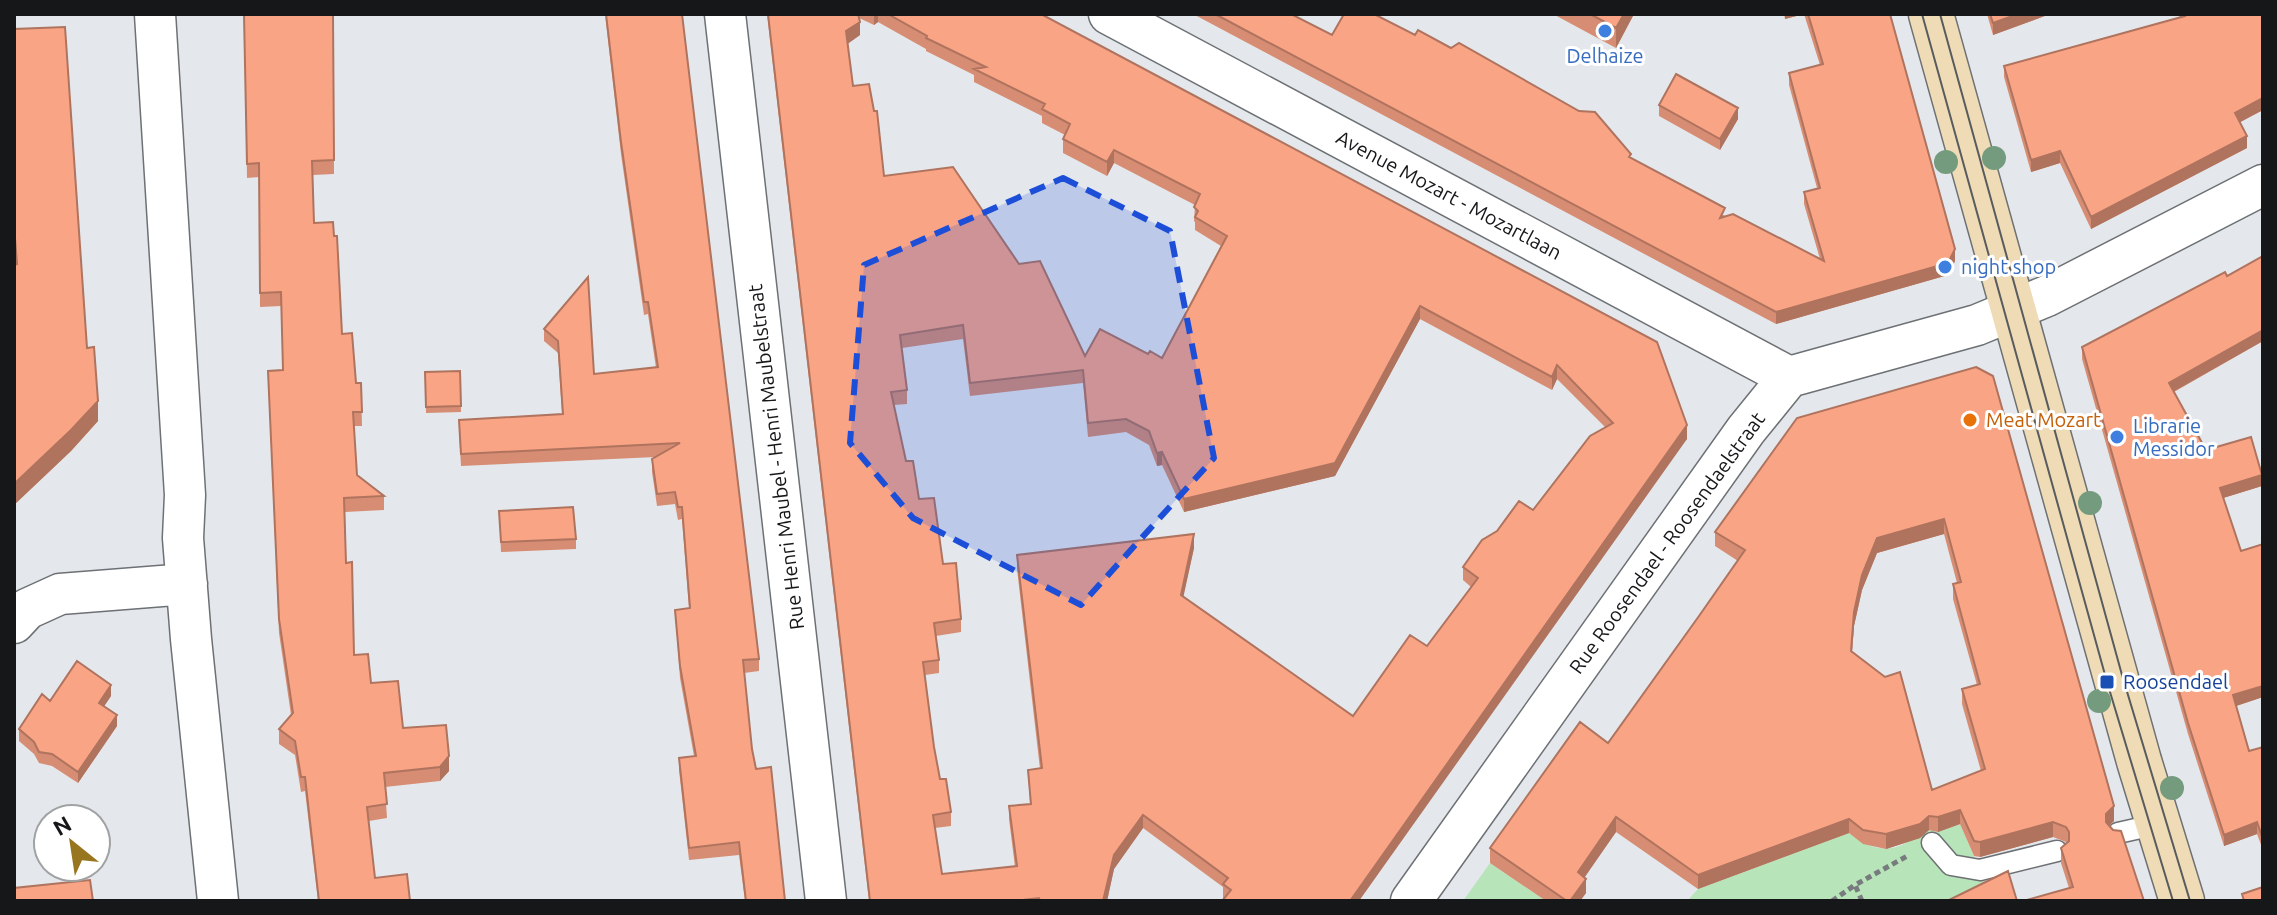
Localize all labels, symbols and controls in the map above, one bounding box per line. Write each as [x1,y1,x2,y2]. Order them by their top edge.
marker: Delhaize [1596,22,1614,40]
place label: Delhaize [1566,44,1644,67]
street label: Avenue Mozart - Mozartlaan [1333,125,1566,264]
place label: night shop [1961,255,2056,278]
marker: night shop [1936,258,1954,276]
street label: Rue Henri Maubel - Henri Maubelstraat [743,283,808,631]
street label: Rue Roosendael - Roosendaelstraat [1564,407,1769,678]
place label: Meat Mozart [1986,408,2101,431]
marker: Meat Mozart [1961,411,1979,429]
place label: Librarie Messidor [2133,414,2215,460]
marker: Librarie Messidor [2108,428,2126,446]
place label: Roosendael [2123,670,2228,693]
marker: Roosendael [2098,673,2116,691]
north arrow [32,803,112,883]
text: N [48,810,75,840]

